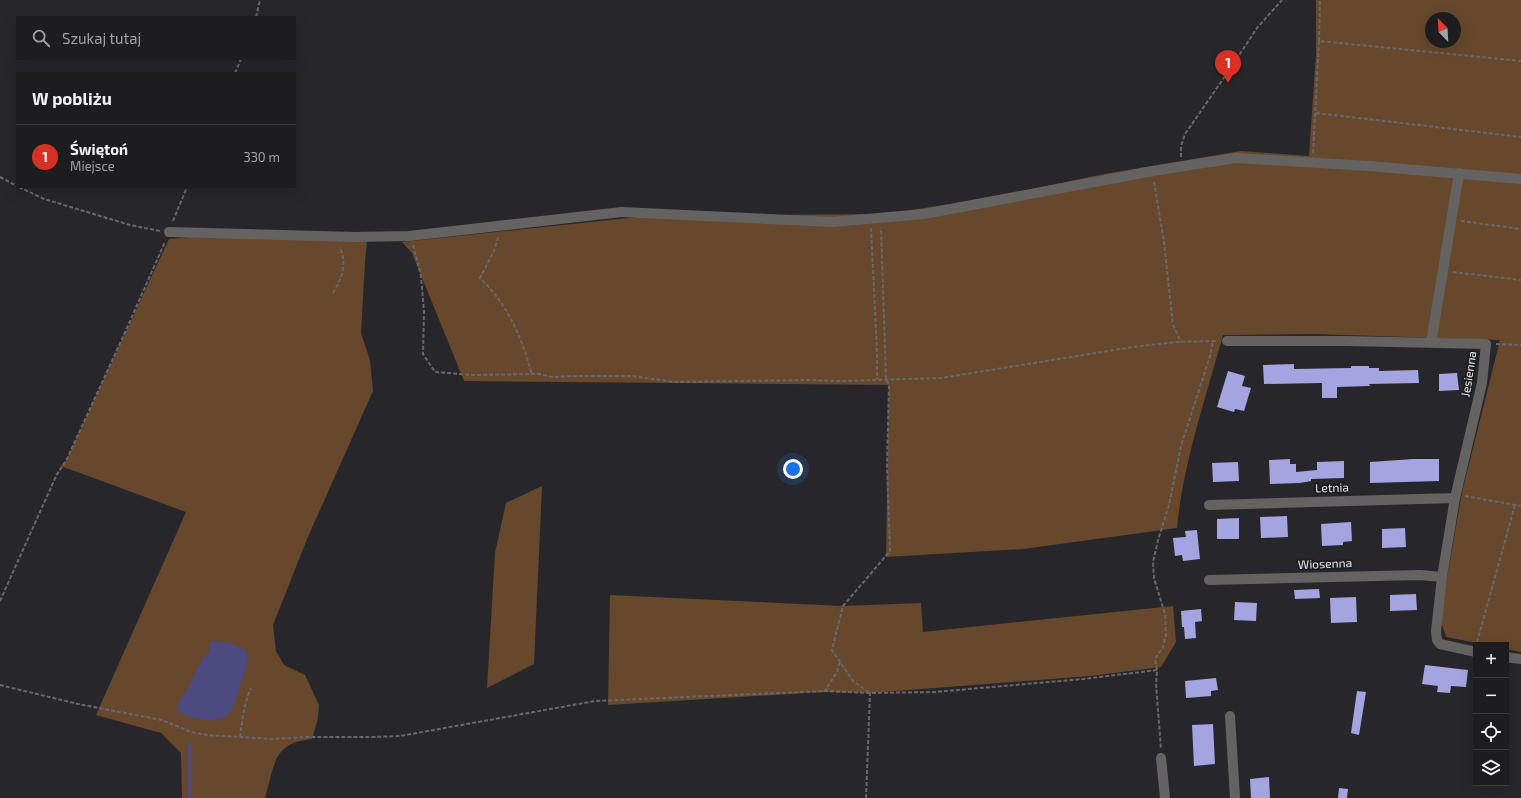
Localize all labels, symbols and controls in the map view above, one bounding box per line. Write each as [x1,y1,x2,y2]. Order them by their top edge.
north arrow [1425,12,1461,48]
search box [16,16,296,60]
icon: search [30,27,52,49]
text: Szukaj tutaj [62,29,141,47]
pin: 1 [1215,50,1241,83]
text: W pobliżu [32,88,112,108]
text: Świętoń [70,140,128,158]
text: 1 [42,149,48,165]
text: 330 m [243,149,280,165]
text: Miejsce [70,158,115,174]
street label: Jesienna [1457,350,1479,398]
your location [783,459,803,479]
street label: Letnia [1315,479,1349,495]
street label: Wiosenna [1298,555,1352,571]
map controls [1473,642,1509,786]
button: + [1473,642,1509,678]
button: − [1473,678,1509,714]
button: locate [1473,714,1509,750]
button: layers [1473,750,1509,786]

